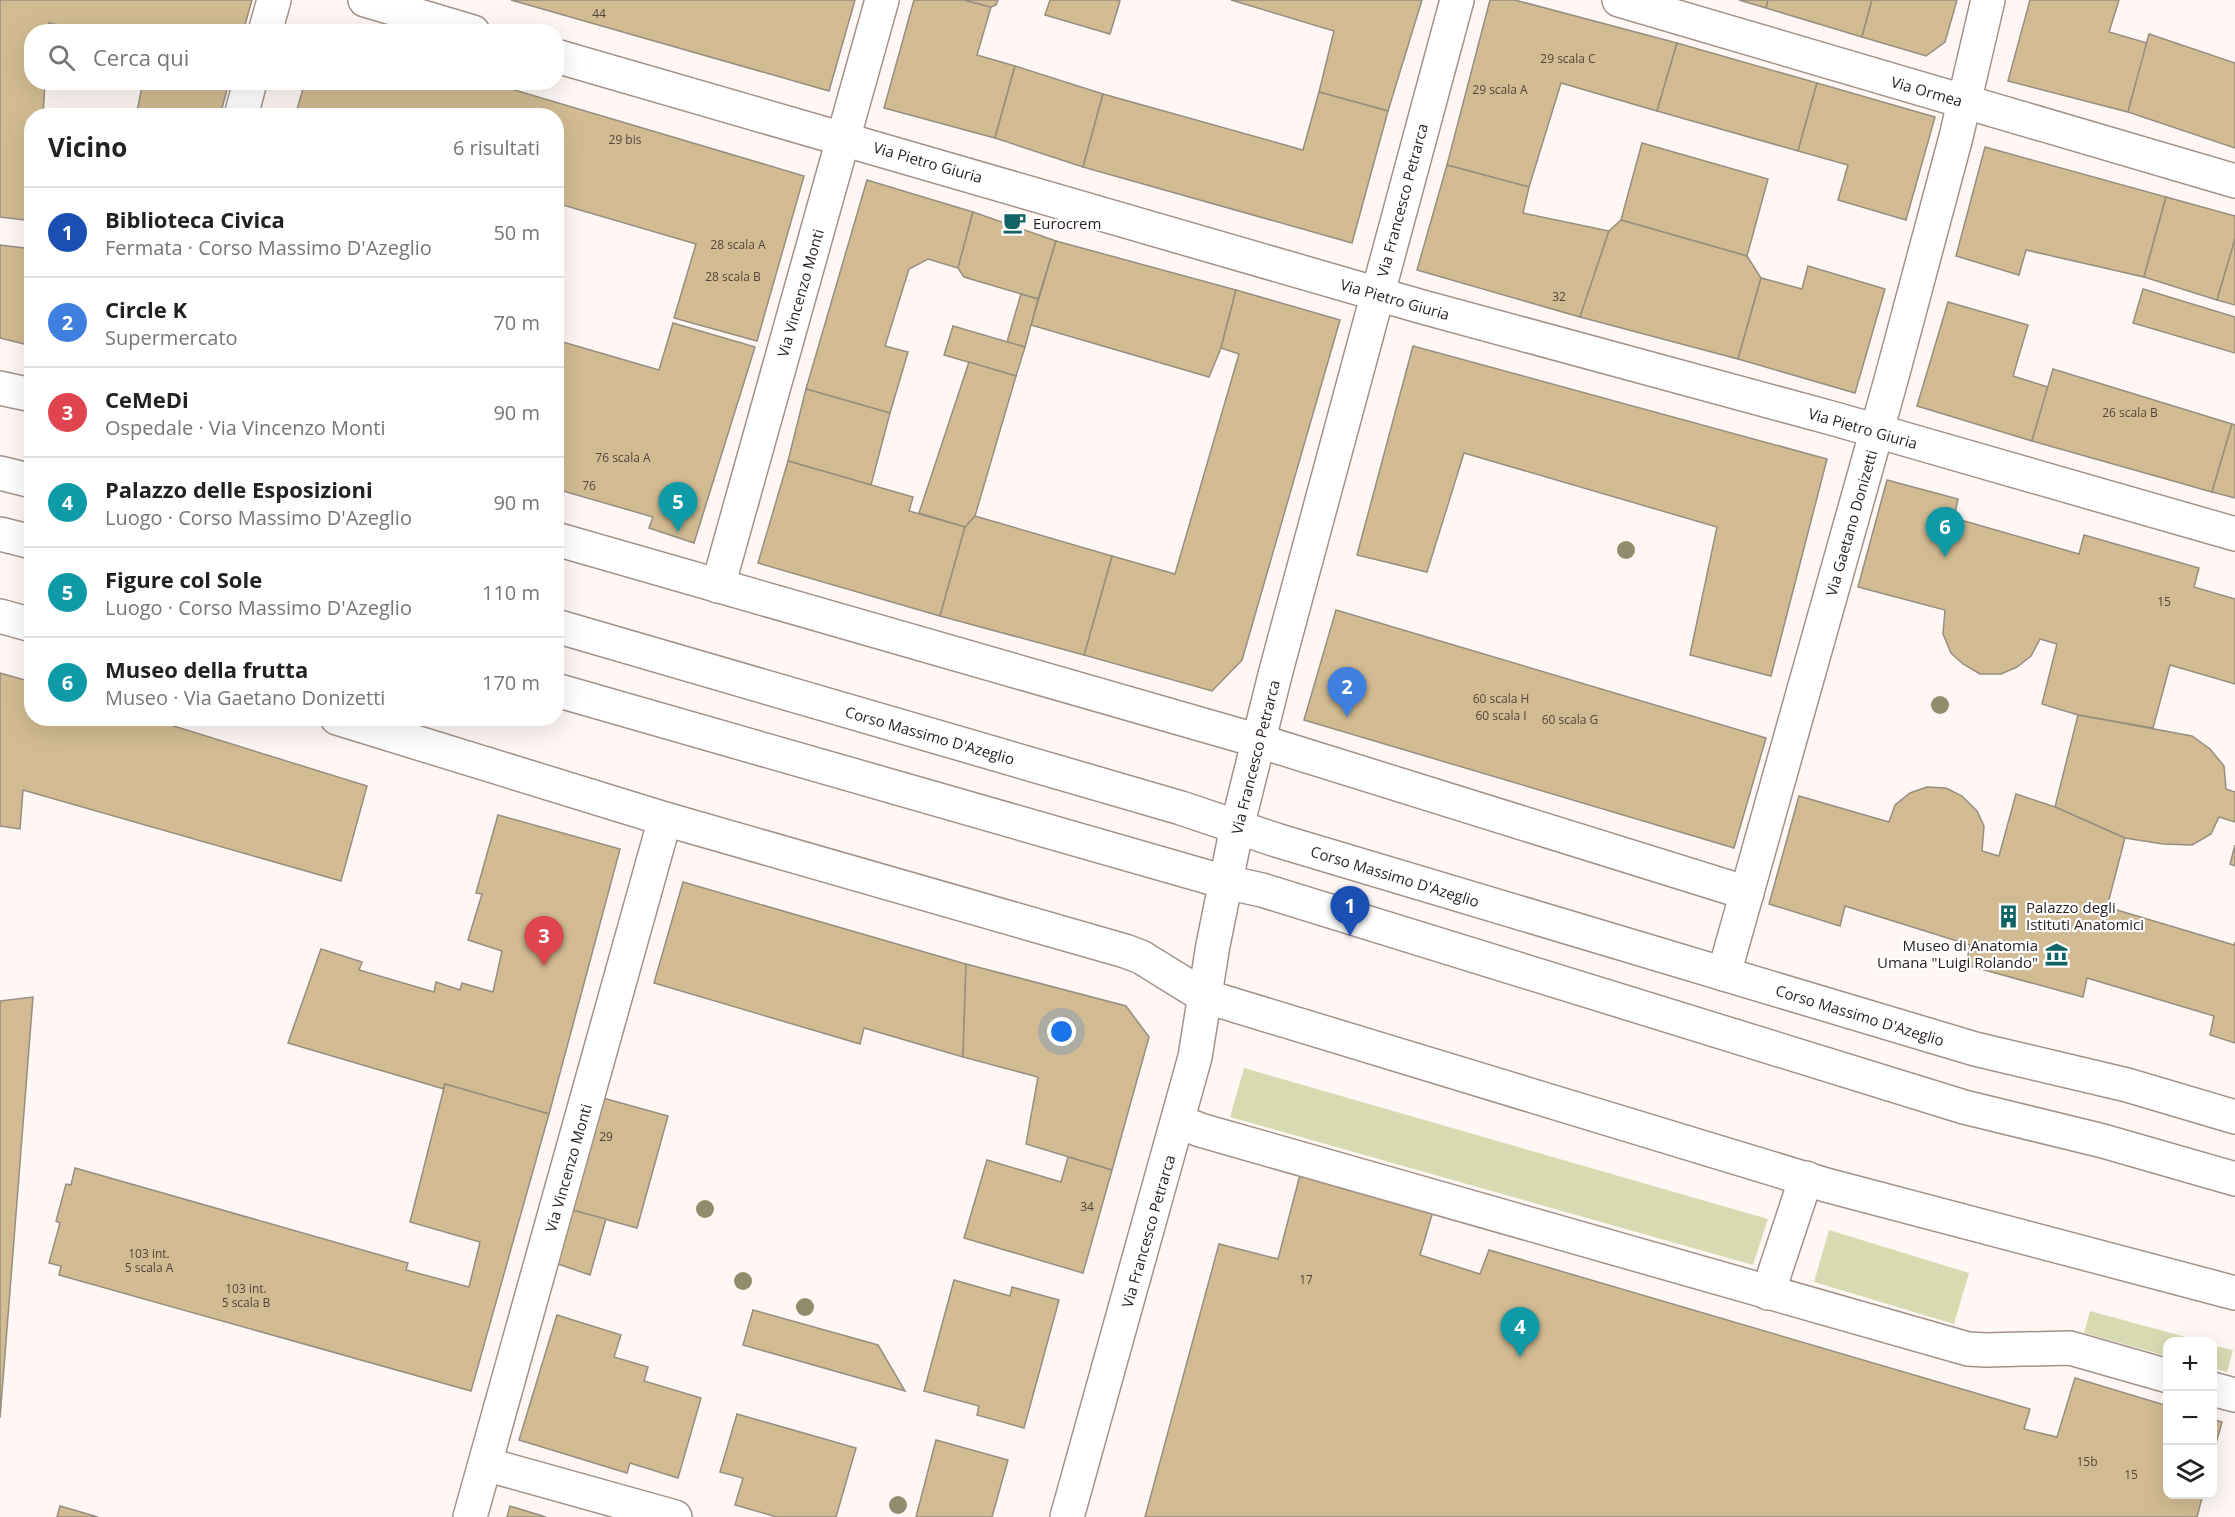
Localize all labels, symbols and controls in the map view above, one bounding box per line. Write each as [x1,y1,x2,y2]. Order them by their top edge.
house number: 44 [592,5,606,22]
search box [24,24,564,90]
icon: search [45,41,78,74]
text: Cerca qui [93,42,189,72]
house number: 29 scala C [1540,50,1596,67]
street label: Via Ormea [1889,71,1965,111]
house number: 29 scala A [1472,81,1528,98]
street label: Via Francesco Petrarca [1372,121,1432,279]
text: Vicino [48,129,127,165]
house number: 29 bis [609,131,642,148]
text: 6 risultati [453,134,540,161]
street label: Via Pietro Giuria [871,137,985,187]
text: Biblioteca Civica [105,204,285,234]
cafe icon: Eurocrem [1002,210,1028,236]
place label: Eurocrem [1033,213,1101,233]
text: 1 [62,219,73,246]
text: 50 m [493,219,540,246]
street label: Via Vincenzo Monti [772,227,828,359]
text: Fermata · Corso Massimo D'Azeglio [105,234,432,261]
house number: 28 scala A [710,236,766,253]
house number: 28 scala B [705,268,761,285]
street label: Via Pietro Giuria [1338,274,1452,324]
house number: 32 [1552,288,1566,305]
text: Circle K [105,294,187,324]
text: 2 [62,309,73,336]
text: 70 m [493,309,540,336]
text: Supermercato [105,324,238,351]
text: CeMeDi [105,384,189,414]
text: 3 [62,399,73,426]
text: 90 m [493,399,540,426]
street label: Via Pietro Giuria [1806,403,1920,453]
house number: 26 scala B [2102,404,2158,421]
text: Ospedale · Via Vincenzo Monti [105,414,386,441]
street label: Via Gaetano Donizetti [1821,448,1881,598]
house number: 76 scala A [595,449,651,466]
text: Palazzo delle Esposizioni [105,474,373,504]
house number: 76 [582,477,596,494]
pin: 5 [658,482,698,532]
text: 4 [62,489,73,516]
text: 90 m [493,489,540,516]
text: Luogo · Corso Massimo D'Azeglio [105,504,412,531]
pin: 6 [1926,508,1964,557]
text: Figure col Sole [105,564,262,594]
text: 5 [62,579,73,606]
text: 110 m [482,579,540,606]
house number: 15 [2157,593,2171,610]
text: Luogo · Corso Massimo D'Azeglio [105,594,412,621]
text: Museo della frutta [105,654,308,684]
pin: 2 [1328,668,1366,717]
text: 6 [62,669,73,696]
text: 170 m [482,669,540,696]
street label: Via Francesco Petrarca [1226,678,1284,836]
text: Museo · Via Gaetano Donizetti [105,684,385,711]
house number: 60 scala H [1473,690,1529,707]
street label: Corso Massimo D'Azeglio [843,701,1017,769]
house number: 60 scala I [1475,707,1527,724]
house number: 60 scala G [1542,711,1598,728]
street label: Corso Massimo D'Azeglio [1308,841,1482,911]
pin: 1 [1330,886,1370,936]
place label: Palazzo degli Istituti Anatomici [2026,897,2144,934]
building icon: Palazzo degli Istituti Anatomici [1995,903,2021,929]
pin: 3 [524,916,564,966]
place label: Museo di Anatomia Umana "Luigi Rolando" [1877,935,2038,972]
museum icon: Museo di Anatomia Umana "Luigi Rolando" [2043,941,2069,967]
street label: Corso Massimo D'Azeglio [1773,980,1947,1050]
your location [1047,1017,1076,1046]
street label: Via Vincenzo Monti [540,1102,596,1234]
house number: 29 [599,1128,613,1145]
street label: Via Francesco Petrarca [1117,1152,1179,1310]
house number: 34 [1080,1198,1094,1215]
house number: 103 int. 5 scala A [125,1245,174,1276]
house number: 17 [1299,1271,1313,1288]
house number: 103 int. 5 scala B [222,1280,271,1311]
pin: 4 [1500,1308,1540,1357]
map controls [2163,1337,2217,1499]
button: + [2163,1337,2217,1391]
button: − [2163,1391,2217,1445]
button: layers [2163,1445,2217,1499]
house number: 15b [2076,1453,2098,1470]
house number: 15 [2124,1466,2138,1483]

